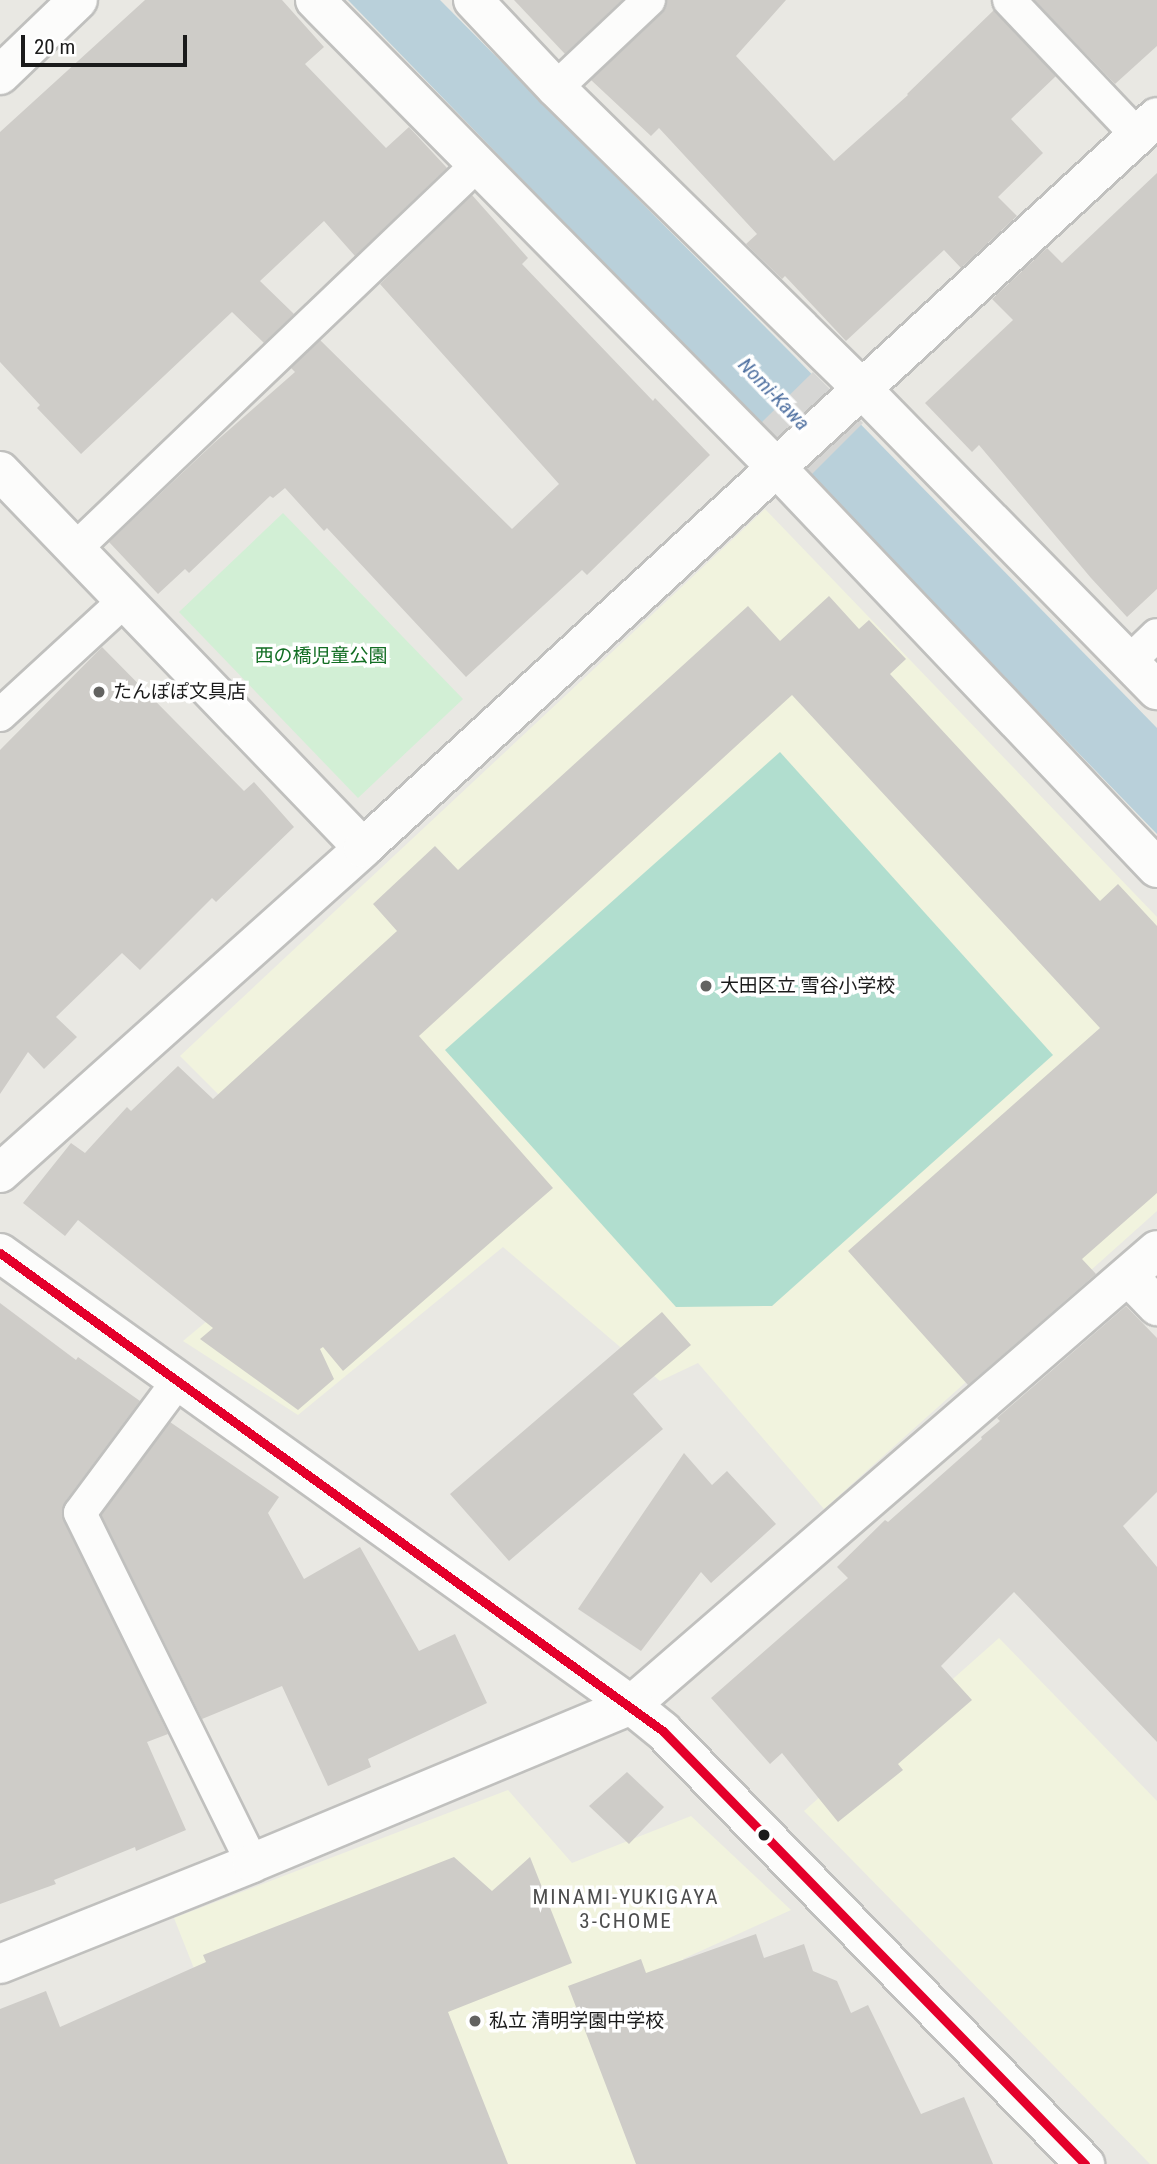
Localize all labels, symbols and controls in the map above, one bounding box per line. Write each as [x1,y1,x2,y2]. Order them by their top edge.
scale bar [24,21,191,65]
text: 20 m [34,35,75,59]
water label: Nomi-Kawa [733,352,815,436]
park label: 西の橋児童公園 [255,645,387,667]
place label: たんぽぽ文具店 [113,681,246,703]
marker: たんぽぽ文具店 [91,684,107,700]
place label: 大田区立 雪谷小学校 [720,975,895,997]
marker: 大田区立 雪谷小学校 [698,978,714,994]
unlabelled marker [757,1828,771,1842]
district label: MINAMI-YUKIGAYA 3-CHOME [534,1884,718,1934]
place label: 私立 清明学園中学校 [489,2010,664,2032]
marker: 私立 清明学園中学校 [467,2013,483,2029]

